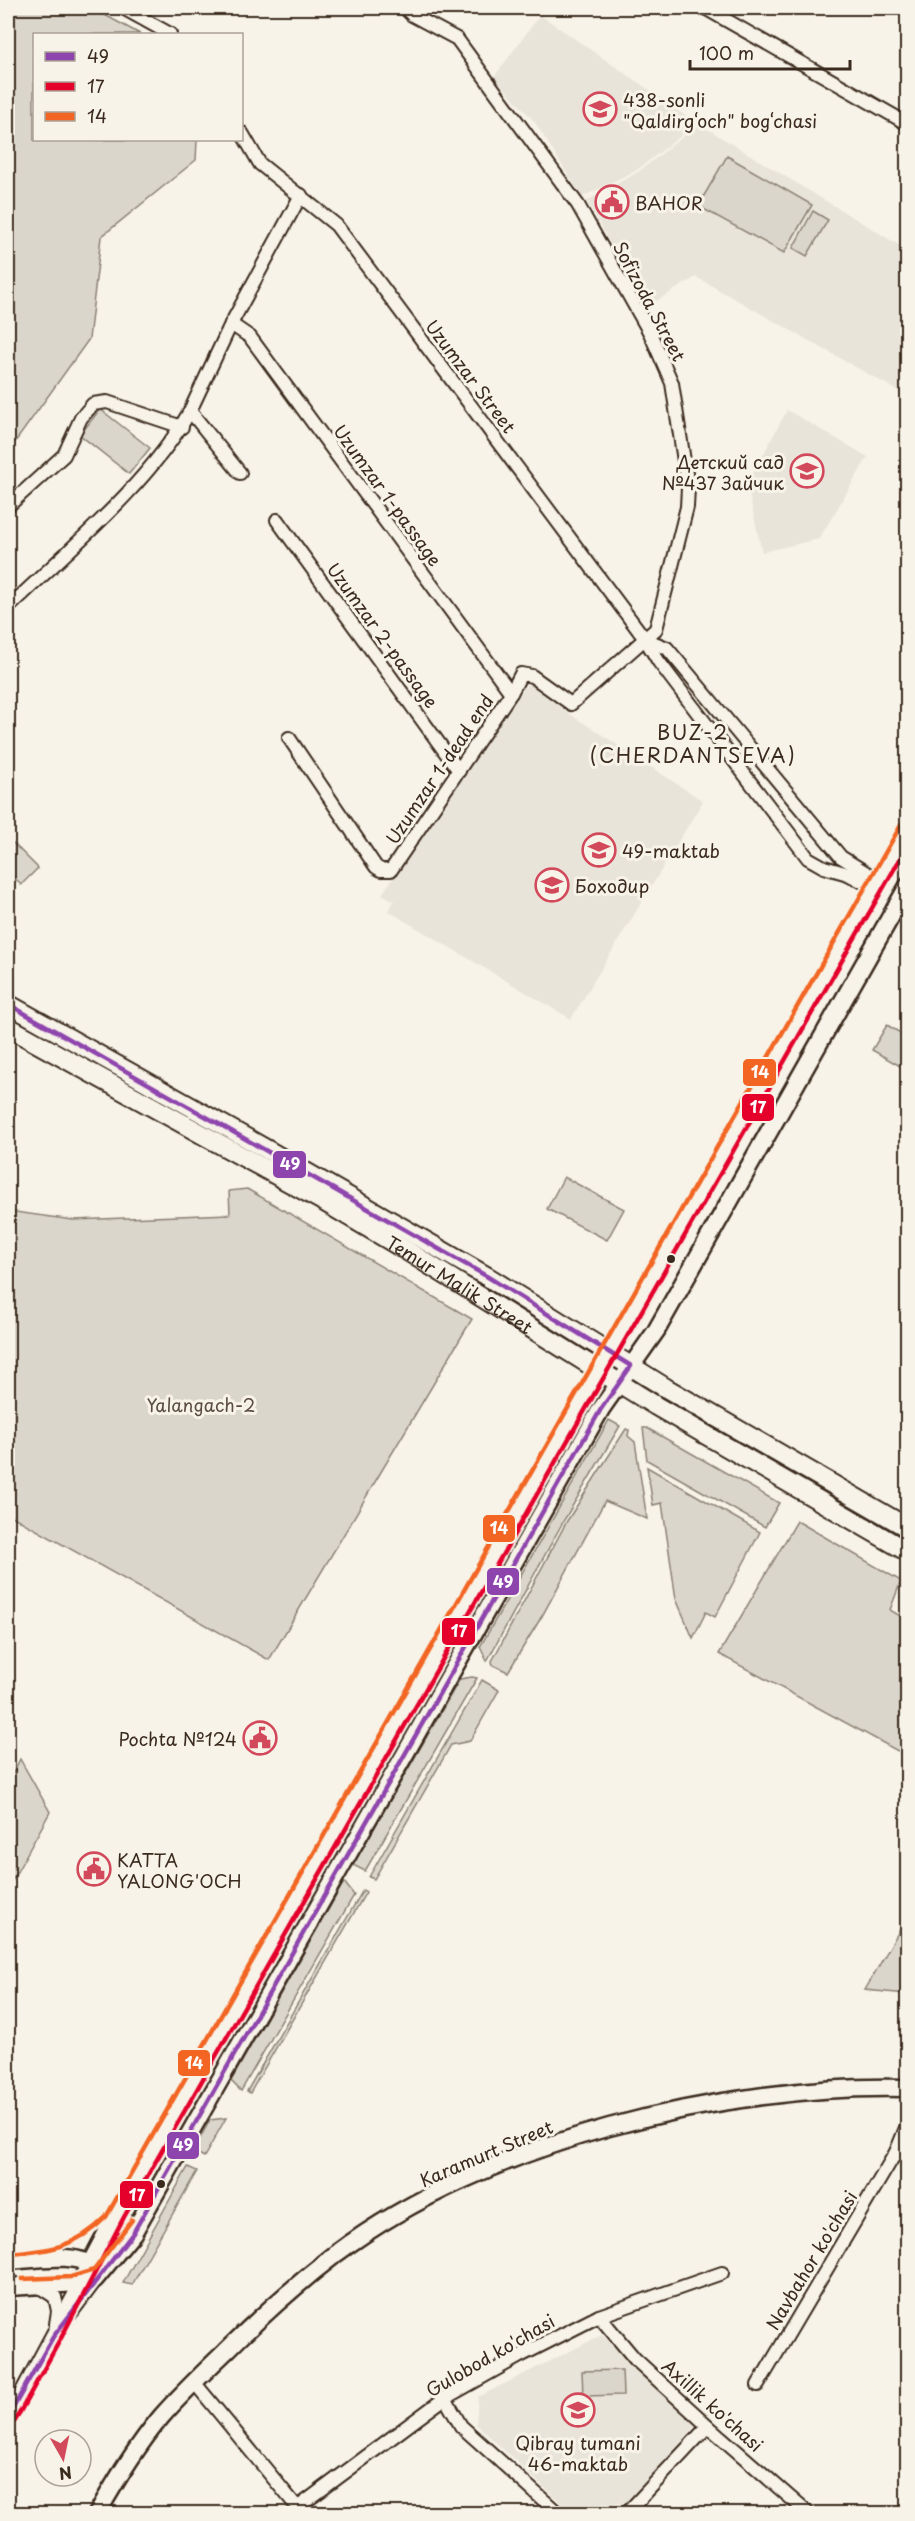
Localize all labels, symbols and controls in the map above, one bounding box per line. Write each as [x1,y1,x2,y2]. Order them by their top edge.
legend [33,33,243,141]
scale bar [690,33,850,71]
text: 100 m [699,39,754,66]
text: 49 [87,42,109,69]
text: 17 [87,72,105,99]
place label: 438-sonli "Qaldirg‘och" bog‘chasi [623,86,817,134]
school or university icon: 438-sonli "Qaldirg‘och" bog‘chasi [582,91,618,127]
text: 14 [87,102,107,129]
public building icon: BAHOR [594,184,630,220]
place label: BAHOR [635,189,703,216]
street label: Sofizoda Street [607,236,693,366]
street label: Uzumzаr Street [419,314,523,438]
street label: Uzumzаr 1-passage [327,419,449,571]
place label: Детский сад №437 Зайчик [662,448,784,496]
school or university icon: Детский сад №437 Зайчик [789,453,825,489]
street label: Uzumzаr 2-passage [321,557,445,713]
street label: Uzumzаr 1-dead end [379,689,499,849]
district label: BUZ-2 (CHERDANTSEVA) [590,717,796,770]
school or university icon: 49-maktab [581,832,617,868]
place label: 49-maktab [622,837,720,864]
school or university icon: Боходир [534,867,570,903]
place label: Боходир [575,872,649,899]
line badge: 14 [742,1058,777,1087]
text: 14 [751,1059,769,1083]
line badge: 17 [741,1093,775,1122]
text: 17 [750,1094,767,1118]
line badge: 49 [272,1150,307,1179]
text: 49 [280,1151,300,1175]
street label: Temur Malik Street [382,1228,538,1340]
unlabelled marker [665,1253,677,1265]
park label: Yalangach-2 [146,1391,256,1418]
line badge: 14 [482,1514,516,1543]
text: 14 [490,1515,508,1539]
line badge: 49 [486,1567,520,1596]
text: 49 [493,1569,513,1593]
line badge: 17 [441,1617,476,1646]
text: 17 [451,1618,468,1642]
public building icon: Pochta №124 [242,1720,278,1756]
place label: Pochta №124 [119,1725,237,1752]
place label: KATTA YALONG'OCH [117,1846,242,1894]
public building icon: KATTA YALONG'OCH [76,1851,112,1887]
line badge: 14 [177,2049,211,2077]
text: 14 [185,2050,203,2074]
street label: Karamurt Street [415,2113,557,2193]
line badge: 49 [166,2131,200,2160]
text: 49 [173,2132,193,2156]
unlabelled marker [155,2178,167,2190]
line badge: 17 [119,2180,154,2209]
text: 17 [129,2182,146,2206]
street label: Navbahor ko'chasi [759,2185,863,2335]
street label: Gulobod ko'chasi [420,2307,560,2403]
street label: Axillik ko'chasi [656,2352,770,2458]
school or university icon: Qibray tumani 46-maktab [560,2392,596,2428]
north arrow [33,2428,93,2488]
place label: Qibray tumani 46-maktab [515,2429,641,2477]
text: N [57,2461,74,2487]

